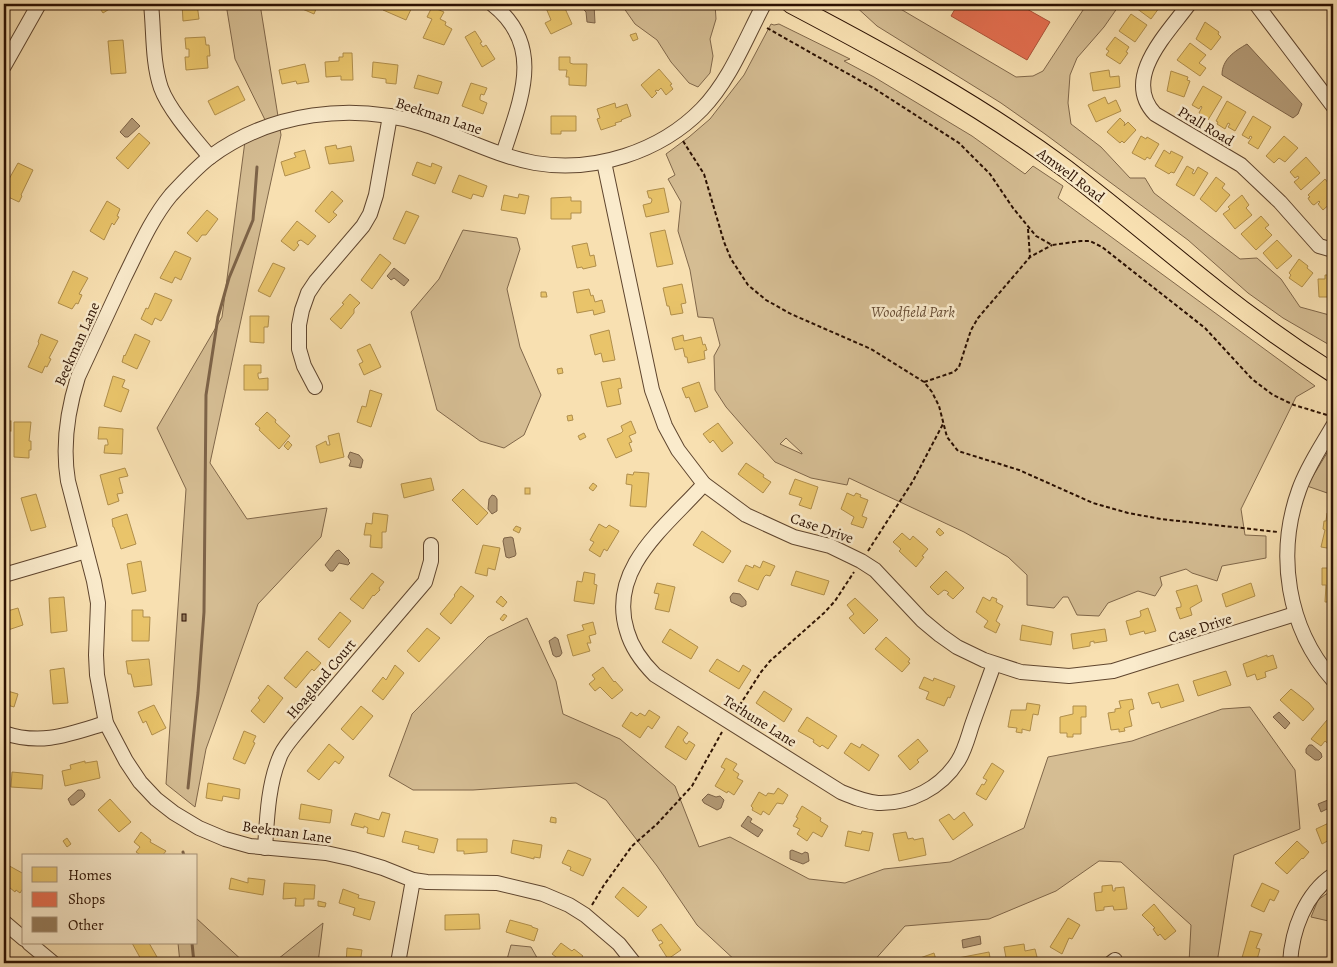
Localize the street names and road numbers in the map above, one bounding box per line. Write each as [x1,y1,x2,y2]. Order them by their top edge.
street label: Beekman Lane [393,93,485,139]
street label: Prall Road [1174,101,1239,151]
street label: Amwell Road [1033,143,1109,207]
street label: Beekman Lane [50,299,105,389]
street label: Case Drive [788,508,857,548]
street label: Case Drive [1166,608,1235,648]
street label: Hoagland Court [282,635,360,723]
street label: Terhune Lane [719,690,801,752]
street label: Beekman Lane [241,816,333,848]

